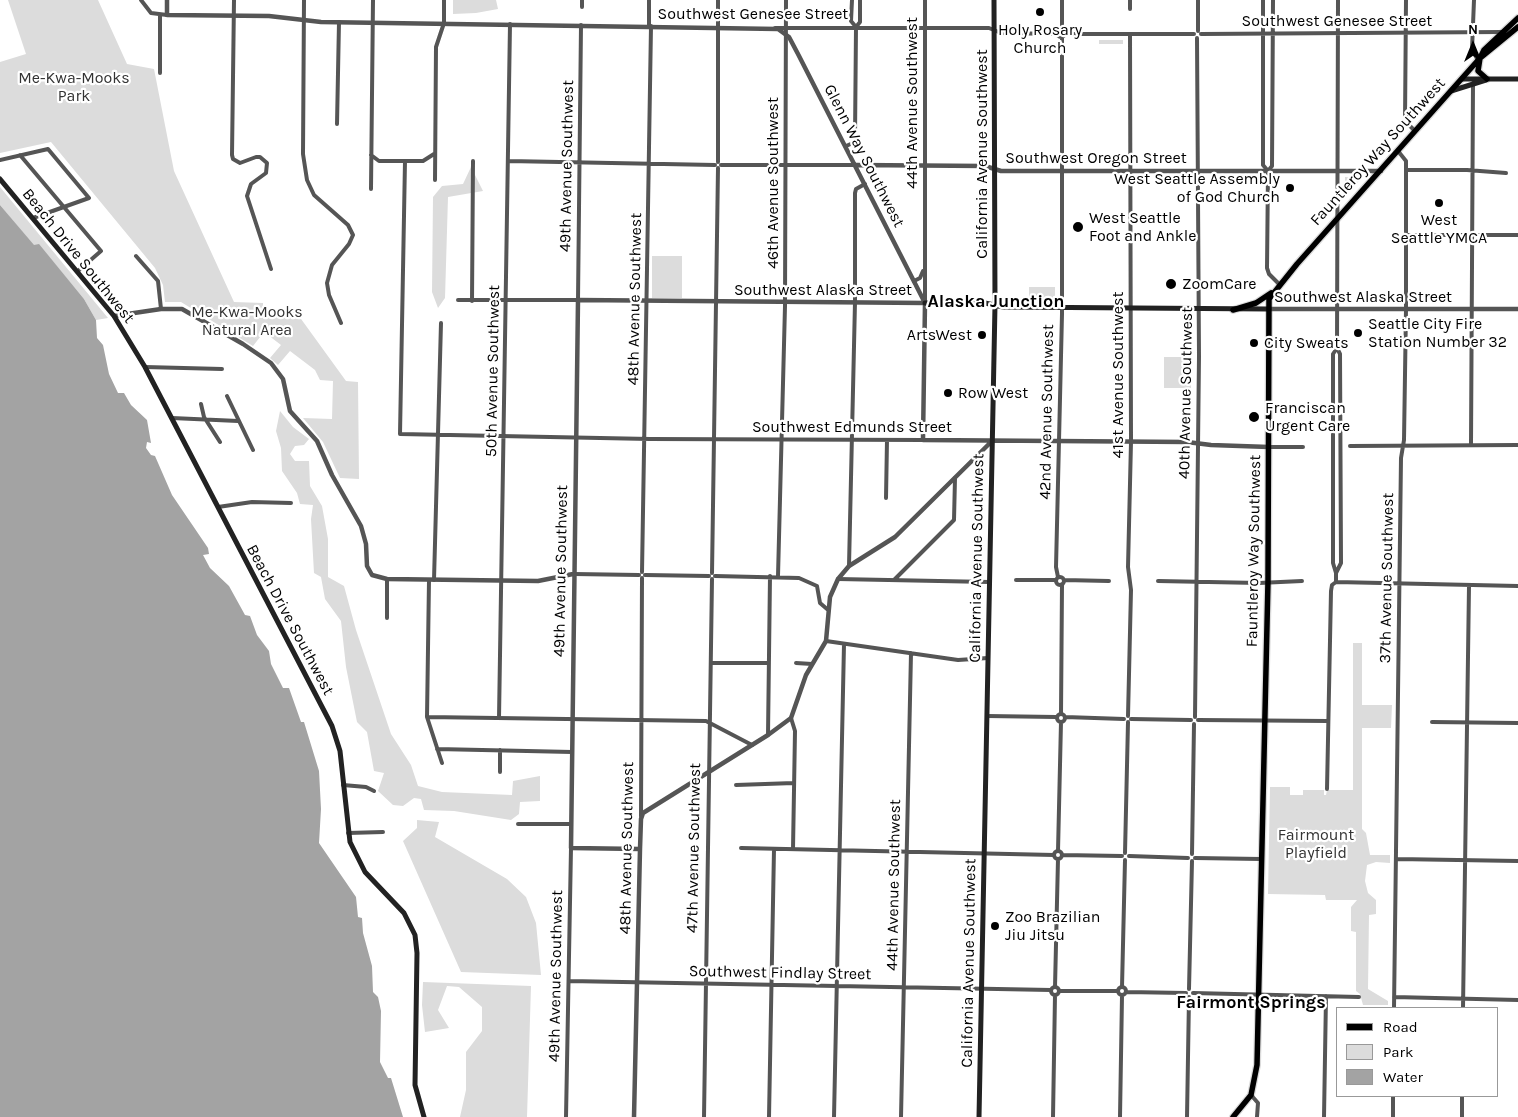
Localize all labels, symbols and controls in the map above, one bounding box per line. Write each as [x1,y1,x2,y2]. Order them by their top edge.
street label: Southwest Genesee Street [658,4,848,24]
marker: Holy Rosary Church [1034,6,1046,18]
street label: Southwest Genesee Street [1242,11,1432,31]
street label: 44th Avenue Southwest [902,17,922,189]
place label: Holy Rosary Church [998,20,1082,58]
north arrow [1448,20,1498,70]
text: N [1468,21,1478,38]
street label: California Avenue Southwest [972,49,992,259]
park label: Me-Kwa-Mooks Park [18,68,130,106]
street label: Fauntleroy Way Southwest [1306,74,1450,230]
street label: 49th Avenue Southwest [556,80,578,252]
street label: Glenn Way Southwest [820,81,908,231]
street label: 46th Avenue Southwest [763,97,783,269]
street label: Southwest Oregon Street [1005,148,1187,168]
place label: West Seattle Assembly of God Church [1114,169,1280,207]
marker: West Seattle Assembly of God Church [1284,182,1296,194]
street label: Beach Drive Southwest [18,185,138,327]
marker: West Seattle YMCA [1433,197,1445,209]
place label: West Seattle Foot and Ankle [1089,208,1197,246]
place label: West Seattle YMCA [1391,210,1487,248]
street label: 48th Avenue Southwest [624,212,646,386]
marker: West Seattle Foot and Ankle [1071,220,1085,234]
place label: ZoomCare [1182,274,1257,294]
marker: ZoomCare [1164,277,1178,291]
street label: Southwest Alaska Street [734,280,912,300]
street label: 50th Avenue Southwest [482,285,504,457]
street label: Southwest Alaska Street [1274,287,1452,307]
district label: Alaska Junction [928,291,1064,313]
street label: 41st Avenue Southwest [1108,292,1128,458]
park label: Me-Kwa-Mooks Natural Area [191,302,303,340]
street label: 40th Avenue Southwest [1175,307,1197,479]
place label: Seattle City Fire Station Number 32 [1368,314,1507,352]
street label: 42nd Avenue Southwest [1036,324,1058,500]
place label: ArtsWest [907,325,972,345]
marker: Seattle City Fire Station Number 32 [1352,327,1364,339]
marker: ArtsWest [976,329,988,341]
place label: City Sweats [1264,333,1349,353]
marker: City Sweats [1248,337,1260,349]
place label: Row West [958,383,1028,403]
marker: Row West [942,387,954,399]
place label: Franciscan Urgent Care [1265,398,1350,436]
marker: Franciscan Urgent Care [1247,410,1261,424]
street label: Southwest Edmunds Street [752,417,952,437]
street label: California Avenue Southwest [966,453,988,663]
street label: Fauntleroy Way Southwest [1243,455,1265,647]
street label: 49th Avenue Southwest [550,485,572,657]
street label: 37th Avenue Southwest [1376,492,1398,664]
street label: Beach Drive Southwest [242,541,338,699]
street label: 48th Avenue Southwest [616,761,638,935]
street label: 47th Avenue Southwest [683,763,705,933]
street label: 44th Avenue Southwest [883,799,905,971]
park label: Fairmount Playfield [1278,825,1354,863]
street label: California Avenue Southwest [958,858,980,1068]
street label: 49th Avenue Southwest [545,890,567,1062]
place label: Zoo Brazilian Jiu Jitsu [1005,907,1100,945]
marker: Zoo Brazilian Jiu Jitsu [989,920,1001,932]
street label: Southwest Findlay Street [689,962,871,984]
district label: Fairmont Springs [1176,992,1326,1014]
legend [1336,1007,1498,1097]
text: Road [1383,1018,1418,1036]
text: Park [1383,1043,1413,1061]
text: Water [1383,1068,1423,1086]

